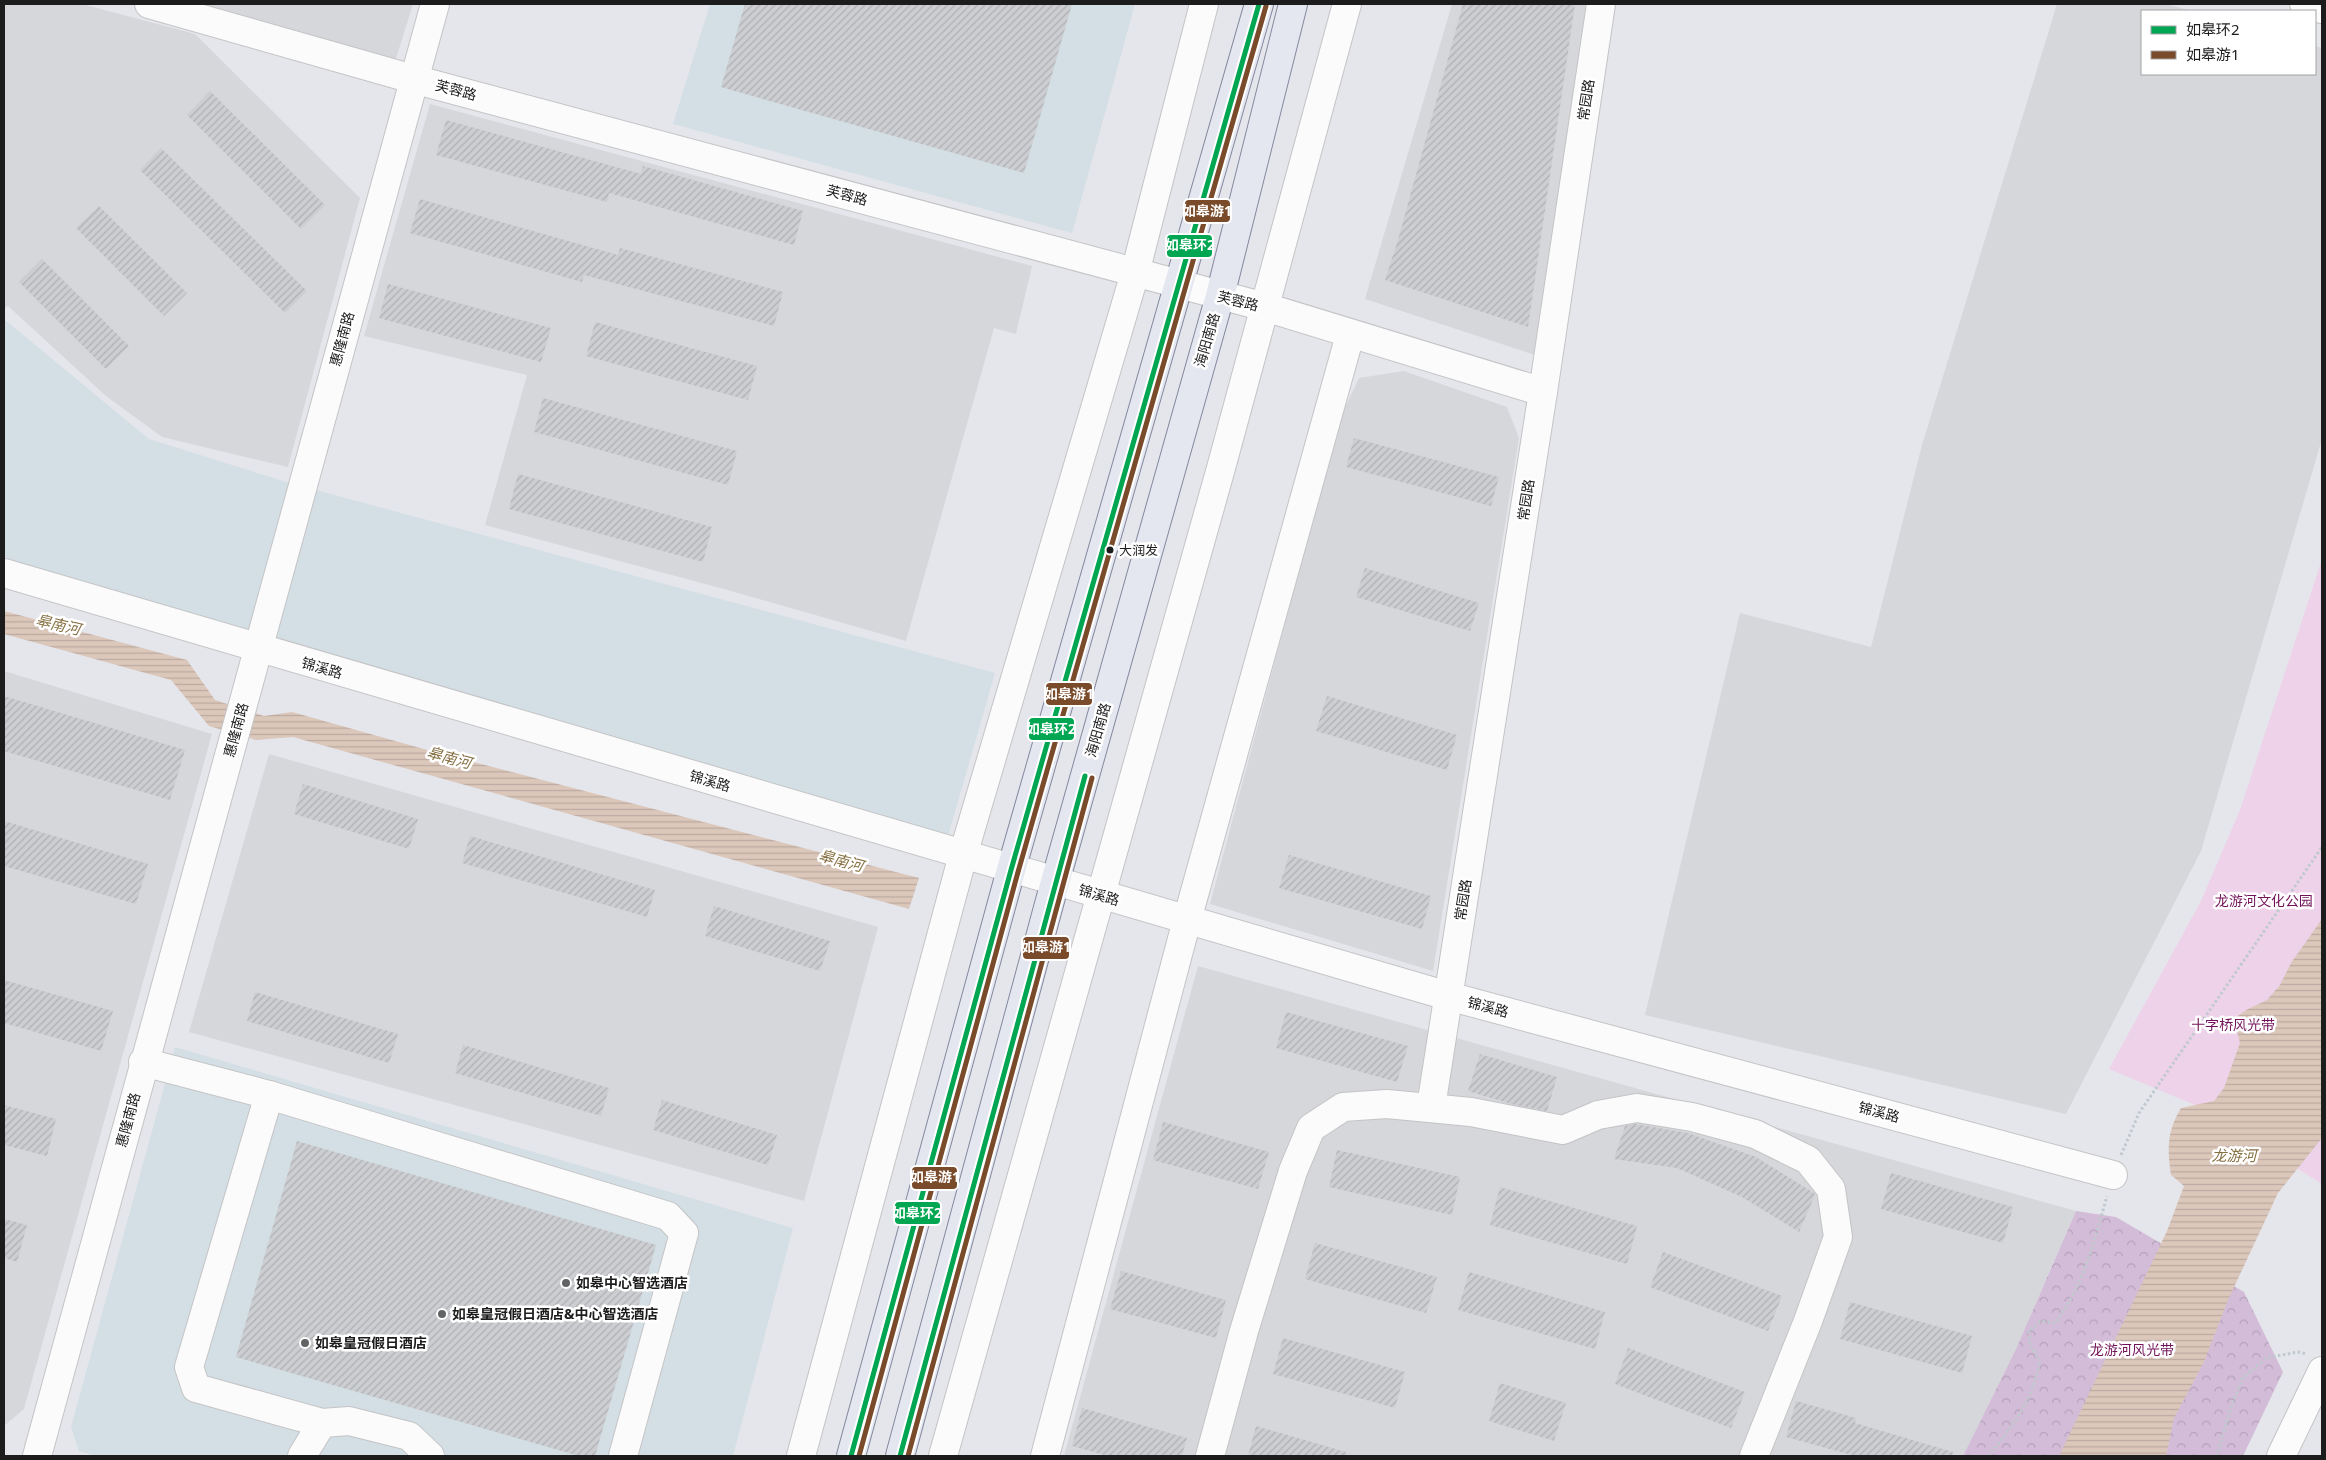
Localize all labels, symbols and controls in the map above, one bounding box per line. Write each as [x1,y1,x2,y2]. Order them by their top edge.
legend [2141,10,2316,75]
text: 如皋环2 [2186,19,2240,39]
text: 如皋游1 [2186,44,2240,64]
street label: 芙蓉路 [433,75,479,104]
street label: 常园路 [1573,78,1598,122]
street label: 芙蓉路 [824,180,870,209]
line badge: 如皋游1 [1184,199,1231,223]
text: 如皋游1 [1182,201,1232,220]
line badge: 如皋环2 [1166,234,1213,258]
text: 如皋环2 [1165,235,1215,254]
street label: 芙蓉路 [1215,286,1261,315]
street label: 惠隆南路 [325,309,358,368]
street label: 海阳南路 [1190,310,1223,369]
street label: 常园路 [1513,478,1538,522]
place label: 大润发 [1119,541,1158,559]
marker: 大润发 [1105,545,1115,555]
water label: 皋南河 [34,609,85,640]
street label: 锦溪路 [299,653,345,682]
line badge: 如皋游1 [1045,682,1093,706]
text: 如皋游1 [1044,684,1094,703]
street label: 惠隆南路 [219,700,252,759]
street label: 海阳南路 [1081,700,1114,759]
line badge: 如皋环2 [1028,717,1075,741]
text: 如皋环2 [1026,719,1076,738]
water label: 皋南河 [425,742,476,773]
street label: 锦溪路 [687,766,733,795]
water label: 皋南河 [817,845,868,876]
street label: 常园路 [1450,878,1475,922]
street label: 锦溪路 [1076,880,1122,909]
park label: 龙游河文化公园 [2215,891,2313,910]
line badge: 如皋游1 [1022,936,1070,960]
text: 如皋游1 [1021,937,1071,956]
street label: 锦溪路 [1465,992,1511,1021]
park label: 十字桥风光带 [2191,1015,2275,1034]
street label: 惠隆南路 [111,1090,144,1149]
street label: 锦溪路 [1856,1097,1902,1126]
water label: 龙游河 [2211,1145,2259,1165]
line badge: 如皋游1 [911,1166,958,1190]
text: 如皋游1 [910,1167,960,1186]
line badge: 如皋环2 [894,1201,941,1225]
text: 如皋环2 [892,1203,942,1222]
place label: 如皋中心智选酒店 [576,1273,688,1292]
marker: 如皋中心智选酒店 [560,1277,572,1289]
place label: 如皋皇冠假日酒店&中心智选酒店 [452,1304,659,1323]
marker: 如皋皇冠假日酒店&中心智选酒店 [436,1308,448,1320]
place label: 如皋皇冠假日酒店 [315,1333,427,1352]
marker: 如皋皇冠假日酒店 [299,1337,311,1349]
park label: 龙游河风光带 [2090,1340,2174,1359]

